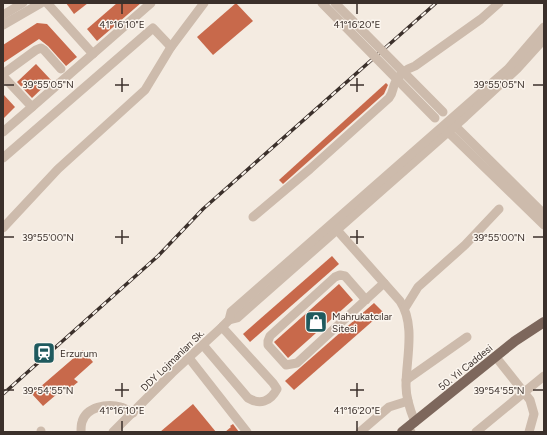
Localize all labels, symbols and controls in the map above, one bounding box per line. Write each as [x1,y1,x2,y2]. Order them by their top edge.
text: 41°16'10"E [99,18,145,31]
text: 41°16'20"E [334,18,381,31]
text: 39°55'05"N [22,78,74,91]
text: 39°55'05"N [473,78,525,91]
text: 39°55'00"N [22,231,74,244]
text: 39°55'00"N [473,231,525,244]
shop icon: Mahrukatcılar Sitesi [303,309,329,335]
place label: Mahrukatcılar Sitesi [332,310,393,335]
street label: DDY Lojmanları Sk. [138,327,207,394]
station icon: Erzurum [31,340,57,366]
street label: 50. Yıl Caddesi [435,342,495,393]
place label: Erzurum [60,347,97,360]
text: 39°54'55"N [22,384,74,397]
text: 39°54'55"N [473,384,525,397]
text: 41°16'10"E [99,404,145,417]
text: 41°16'20"E [334,404,381,417]

